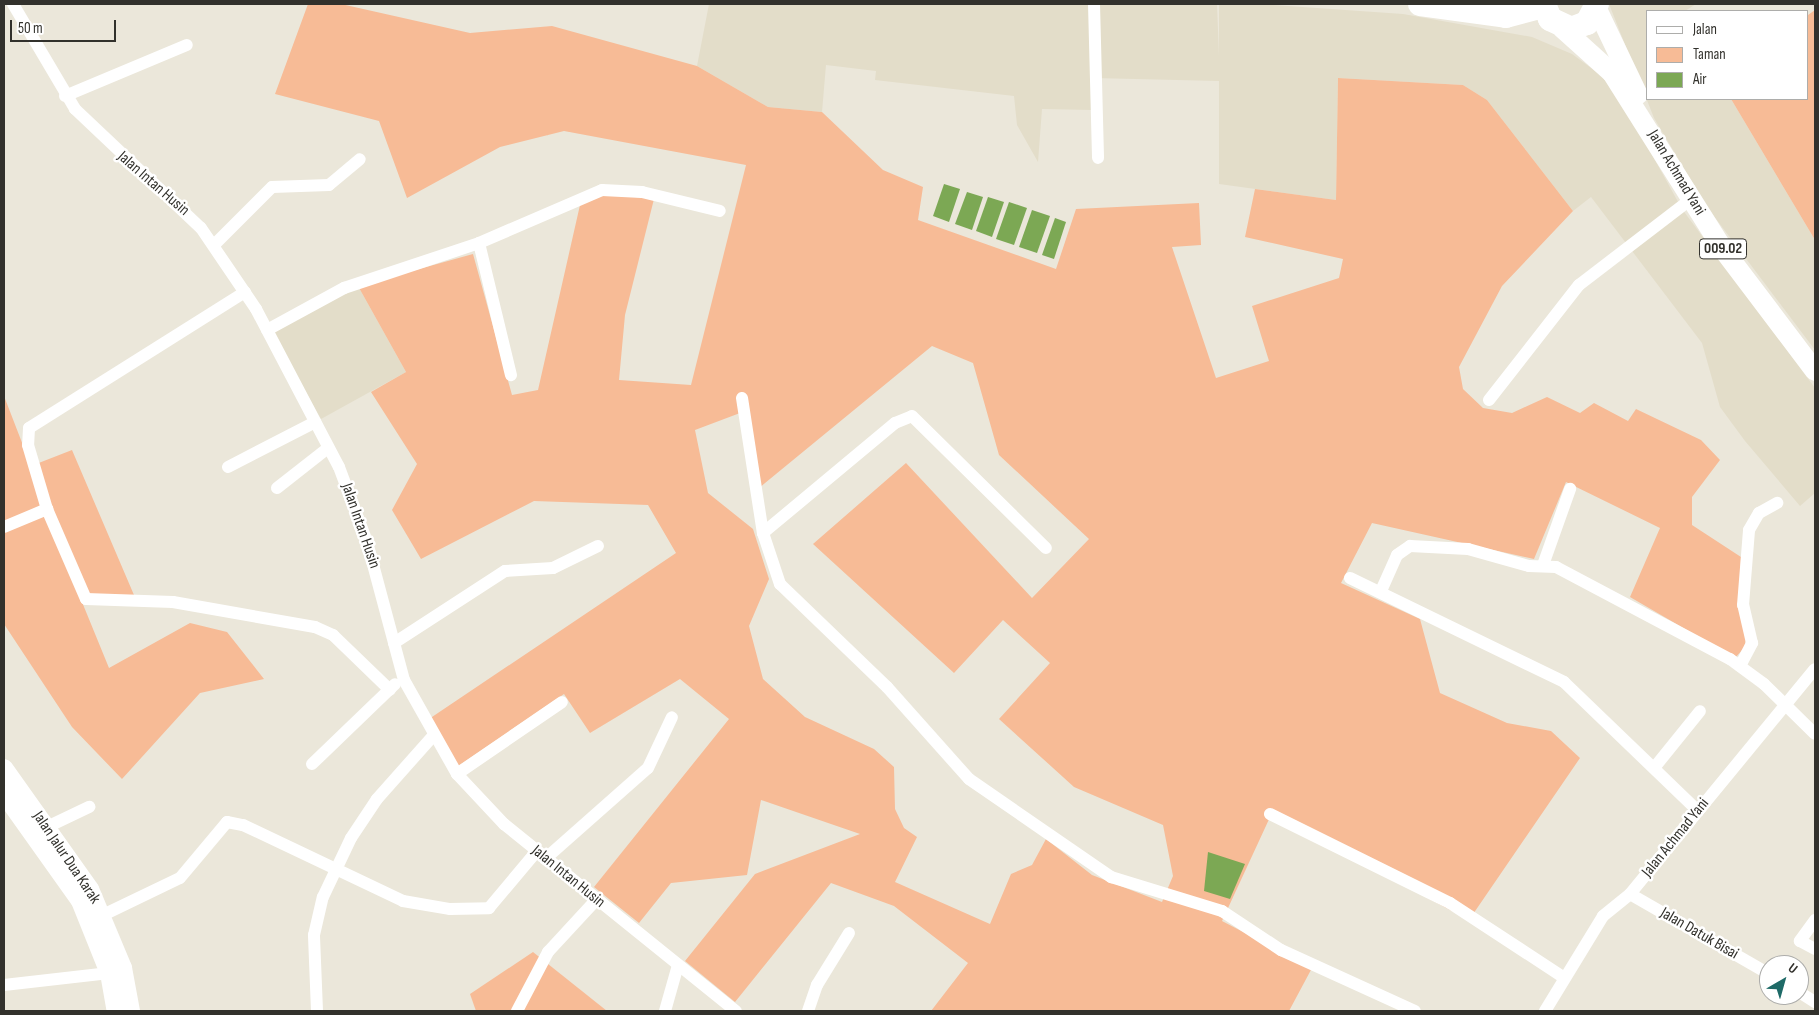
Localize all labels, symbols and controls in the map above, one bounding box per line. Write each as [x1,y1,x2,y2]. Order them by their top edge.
scale bar [12,10,119,42]
legend [1646,10,1809,100]
text: 50 m [18,19,43,38]
text: Jalan [1693,20,1717,39]
text: Taman [1693,45,1726,64]
text: Air [1693,70,1707,89]
street label: Jalan Achmad Yani [1643,127,1709,219]
street label: Jalan Intan Husin [113,148,193,220]
road number: 009.02 [1698,236,1748,262]
street label: Jalan Intan Husin [336,481,384,571]
street label: Jalan Achmad Yani [1638,795,1714,881]
street label: Jalan Jalur Dua Karak [28,808,104,908]
street label: Jalan Intan Husin [527,842,609,912]
street label: Jalan Datuk Bisai [1657,904,1741,964]
north arrow [1759,955,1809,1005]
text: U [1785,960,1801,978]

